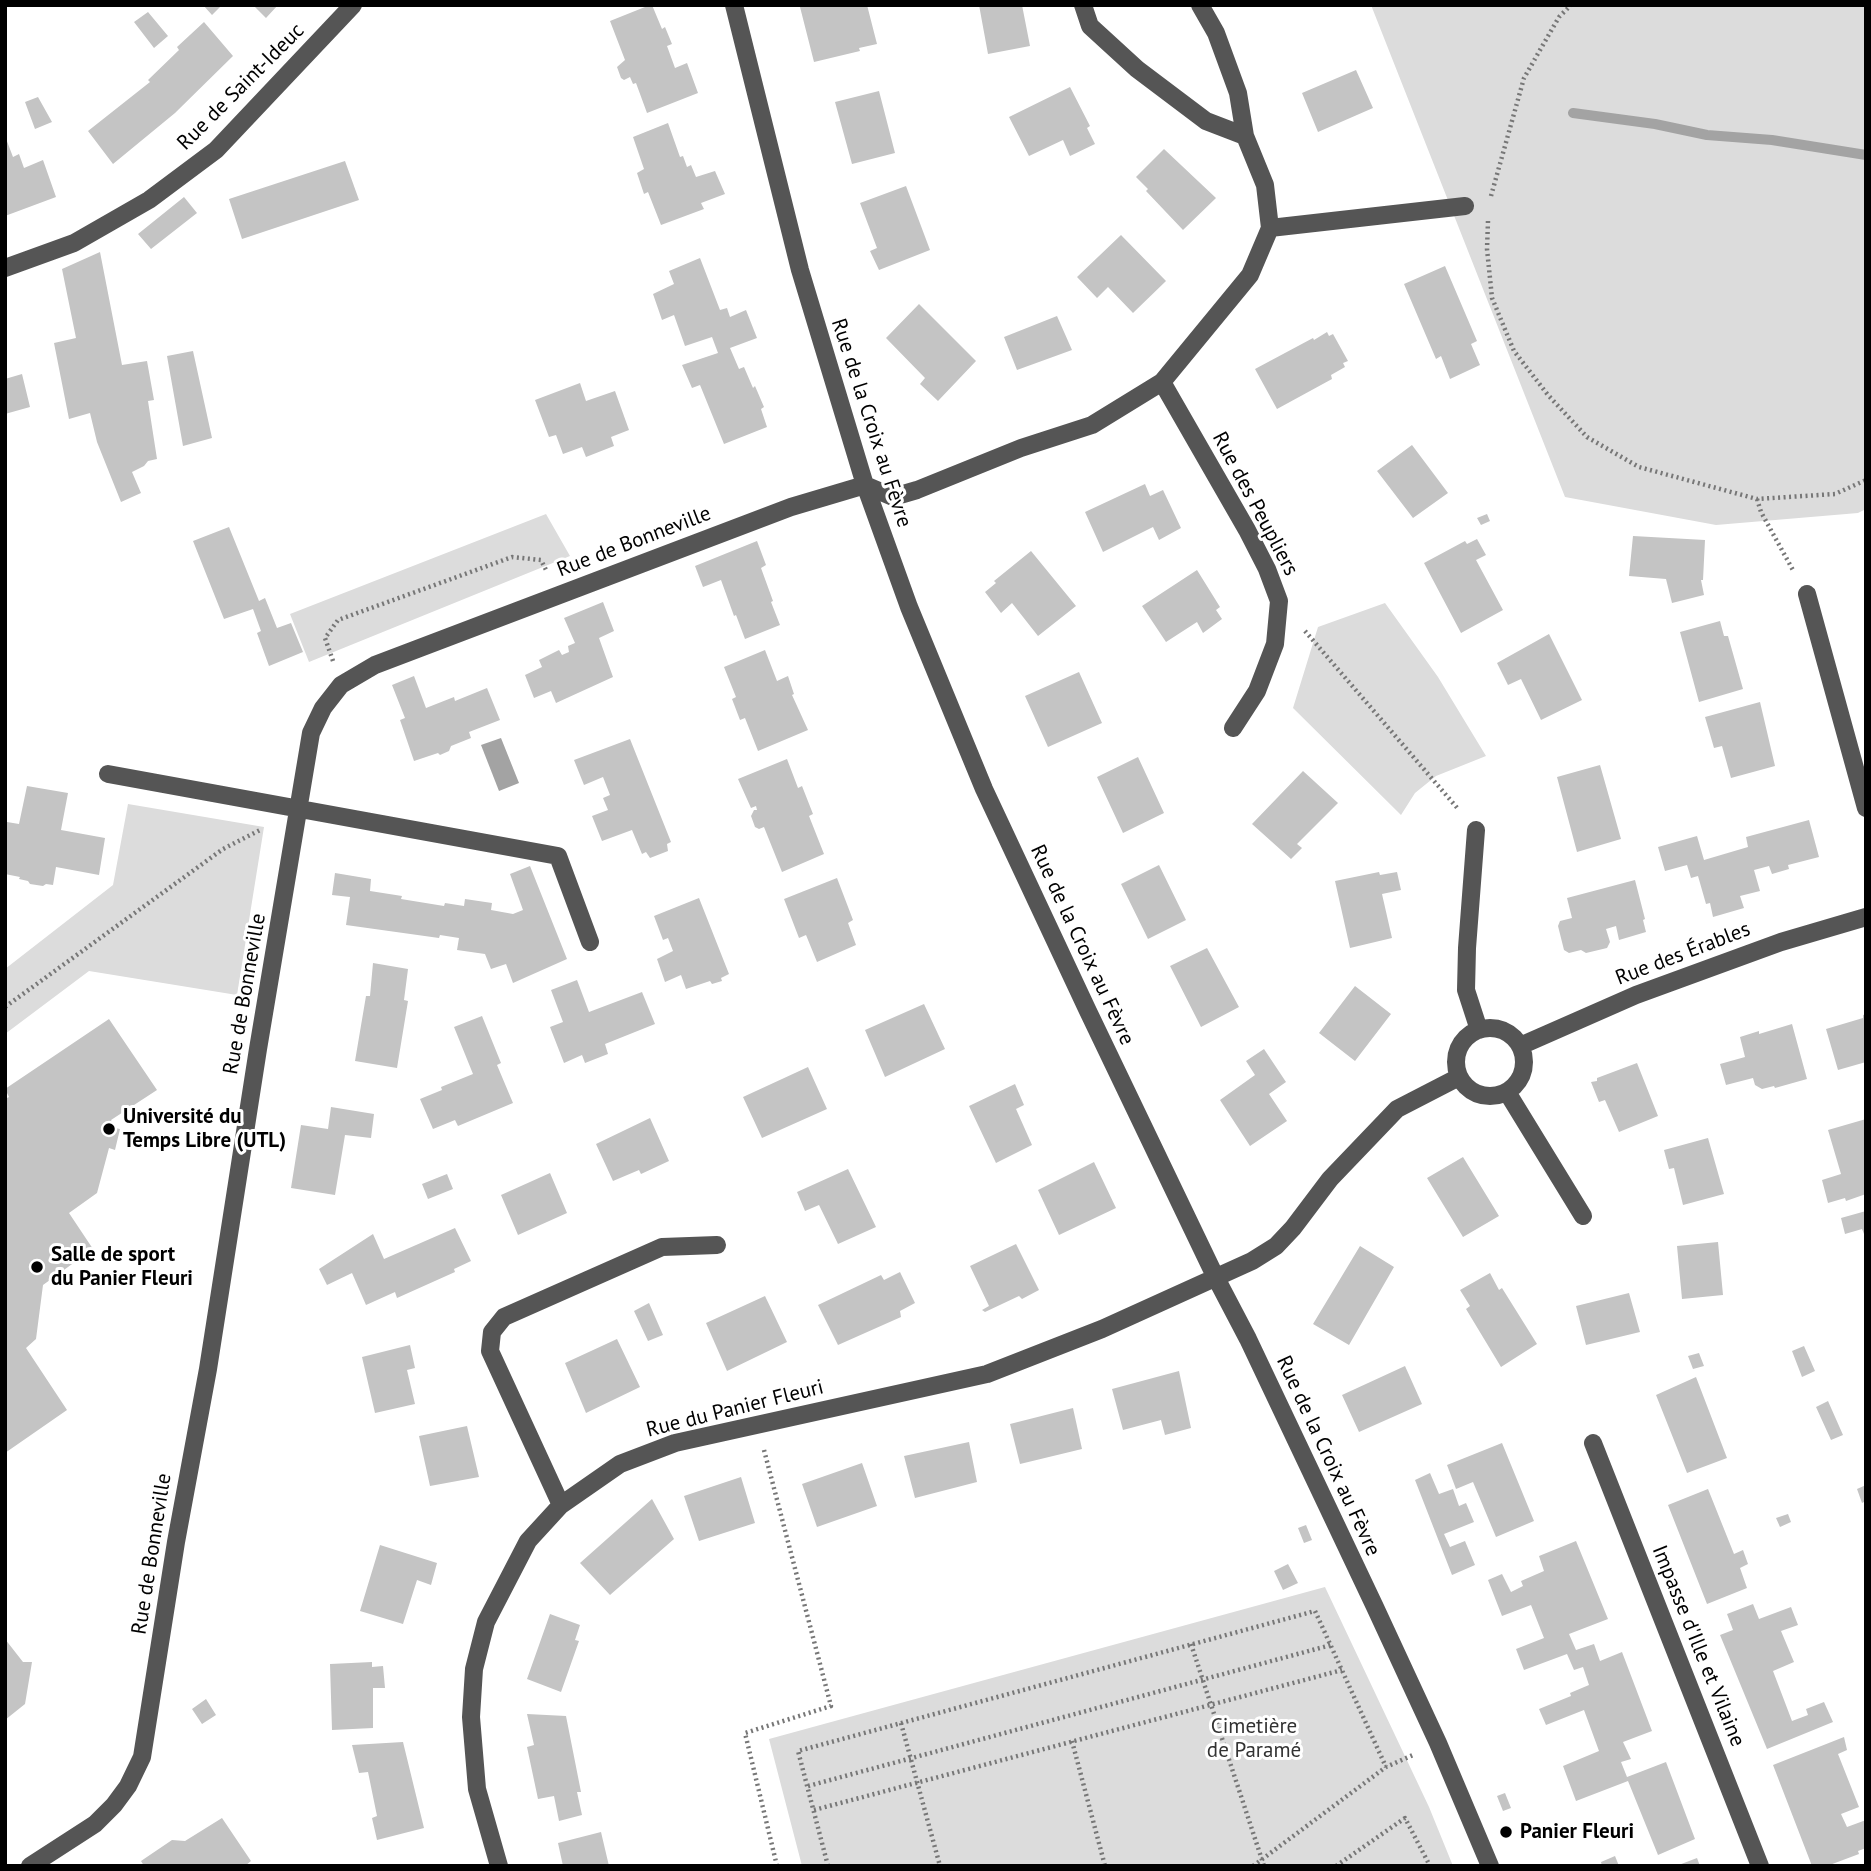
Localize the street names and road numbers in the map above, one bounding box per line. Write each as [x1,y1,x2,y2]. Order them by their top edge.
street label: Rue de Saint-Ideuc [172,18,310,156]
street label: Rue de la Croix au Fèvre [825,315,917,531]
street label: Rue des Peupliers [1207,428,1303,580]
street label: Rue de Bonneville [553,501,715,583]
street label: Rue de la Croix au Fèvre [1025,841,1139,1049]
street label: Rue de Bonneville [218,912,272,1076]
street label: Rue des Érables [1612,917,1754,991]
street label: Rue de la Croix au Fèvre [1271,1352,1385,1560]
street label: Rue du Panier Fleuri [644,1375,826,1443]
street label: Rue de Bonneville [127,1472,177,1636]
street label: Impasse d'Ille et Vilaine [1646,1542,1750,1750]

